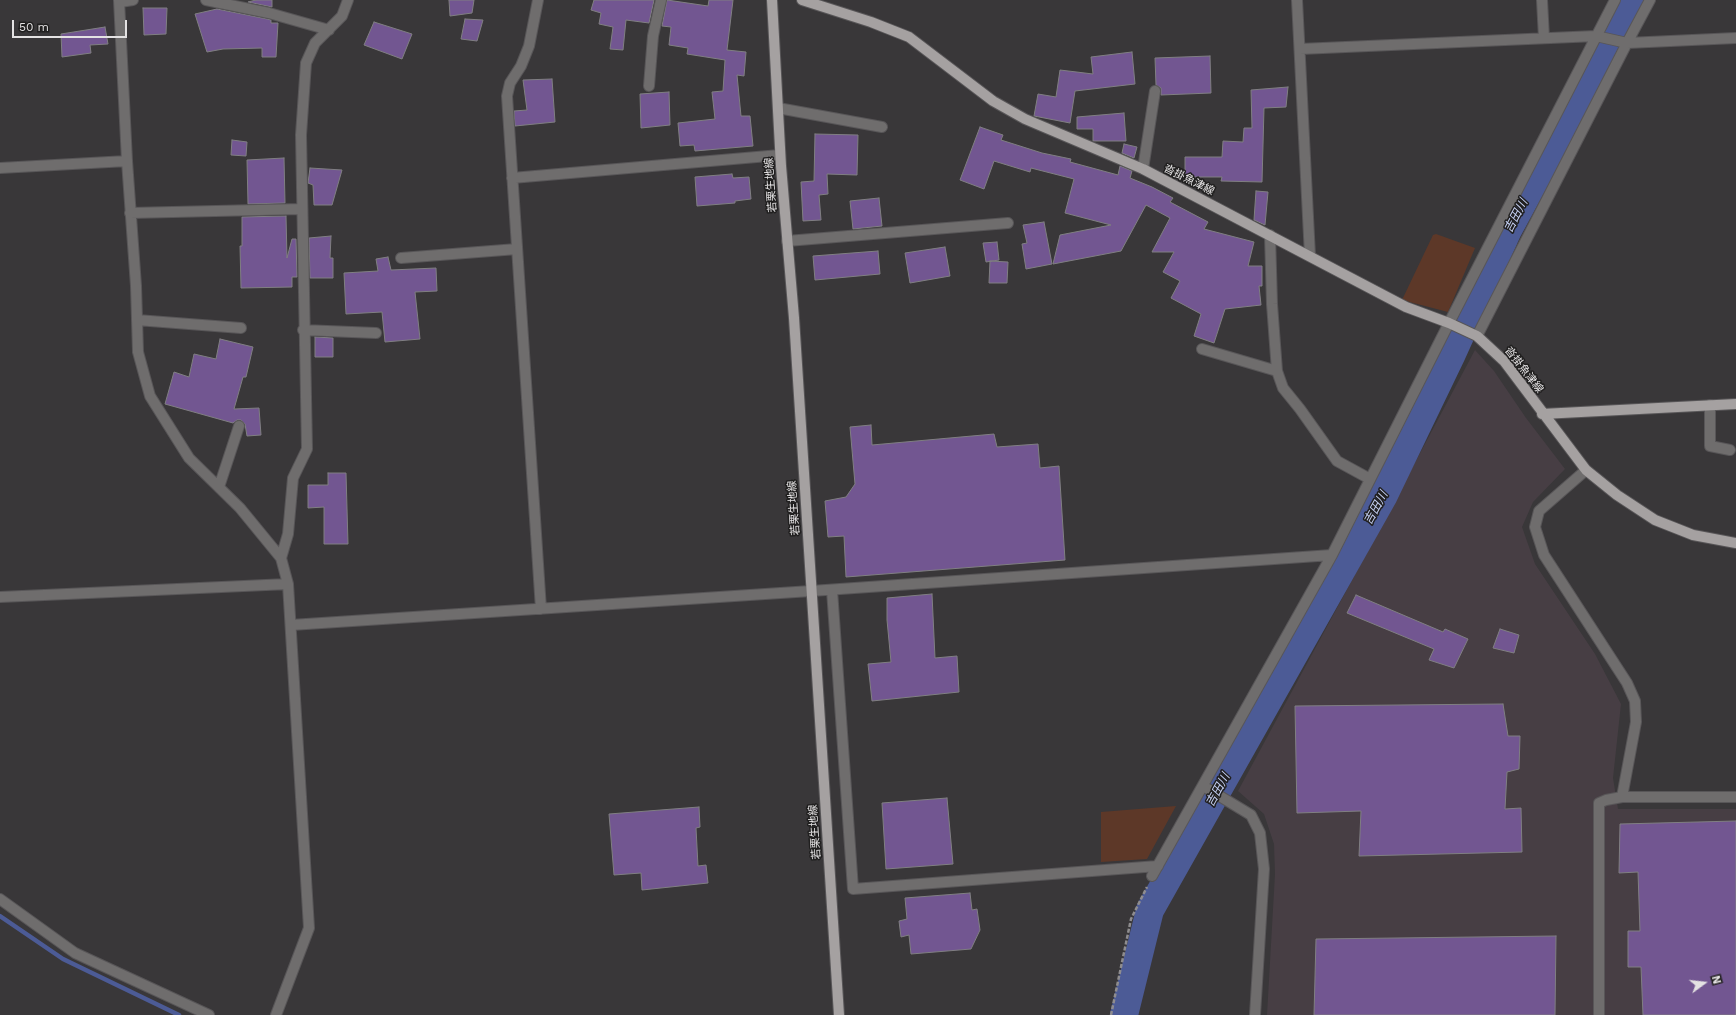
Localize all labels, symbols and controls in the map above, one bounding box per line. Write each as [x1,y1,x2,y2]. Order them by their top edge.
scale bar [14,12,129,38]
text: 50 m [19,20,49,34]
street label: 若栗生地線 [762,157,780,213]
street label: 沓掛魚津線 [1162,162,1216,198]
water label: 吉田川 [1501,197,1531,235]
street label: 沓掛魚津線 [1502,344,1546,396]
street label: 若栗生地線 [785,480,803,536]
water label: 吉田川 [1361,489,1391,527]
water label: 吉田川 [1203,771,1233,809]
street label: 若栗生地線 [806,804,824,860]
north arrow [1684,963,1724,1003]
text: N [1709,974,1723,985]

